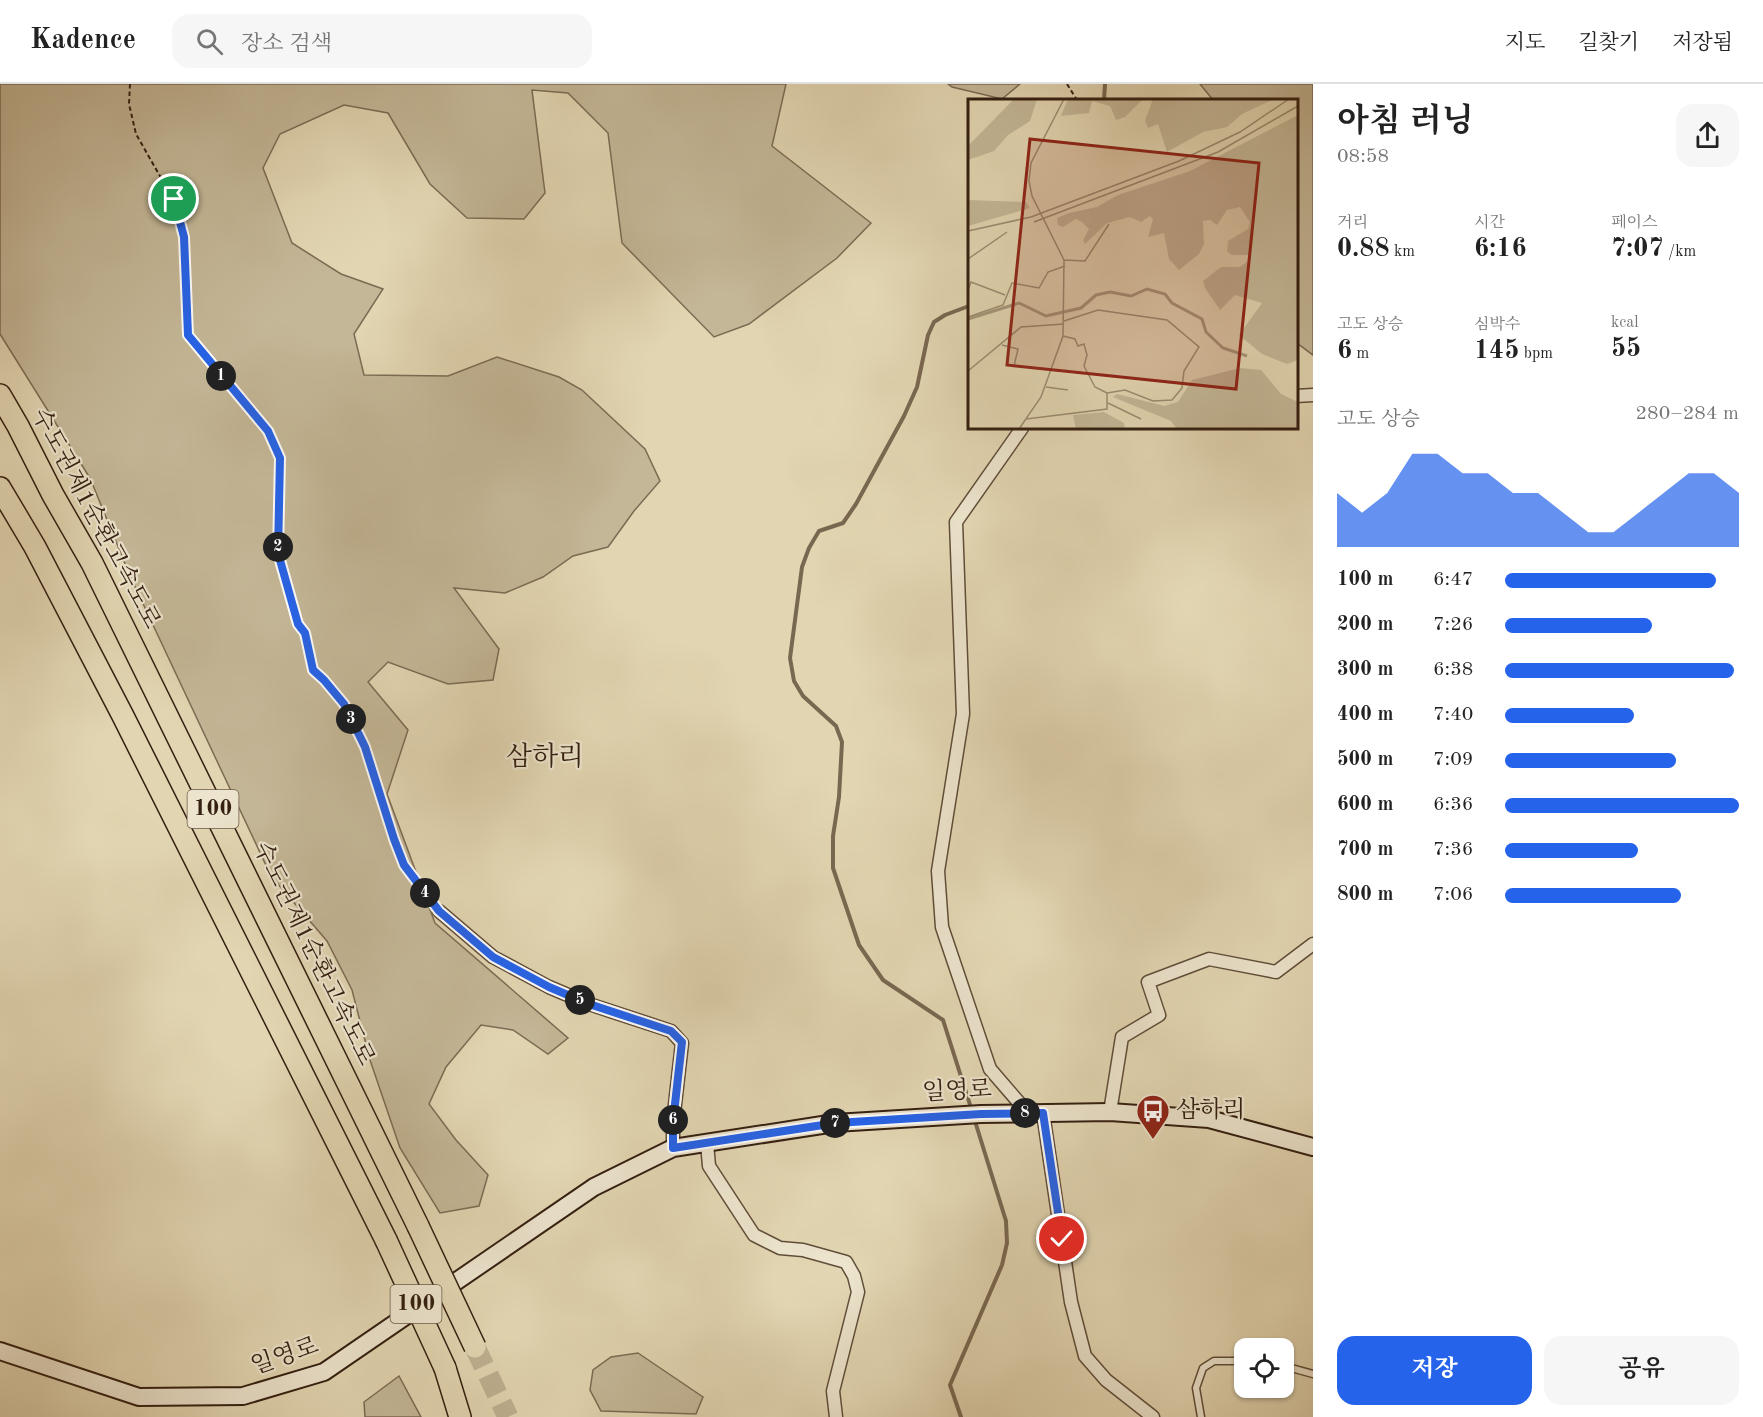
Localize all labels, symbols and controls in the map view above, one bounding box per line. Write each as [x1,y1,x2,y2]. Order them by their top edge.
search box [172,14,592,68]
icon: search [193,25,226,58]
text: Kadence [30,27,136,55]
text: 장소 검색 [241,33,332,55]
text: 지도 [1505,33,1545,54]
text: 길찾기 [1578,33,1639,54]
text: 저장됨 [1672,33,1733,54]
inset map [968,99,1298,429]
button: share [1676,104,1739,167]
text: 아침 러닝 [1337,106,1474,139]
text: 08:58 [1337,147,1389,167]
pin [148,173,199,224]
icon: arrive [157,182,190,215]
text: 거리 [1337,215,1368,231]
text: 시간 [1474,215,1505,231]
text: 페이스 [1611,215,1657,231]
text: 0.88 [1337,236,1390,262]
text: 6:16 [1474,236,1527,262]
text: 7:07 [1611,236,1664,262]
text: km [1390,244,1415,260]
text: /km [1664,244,1696,260]
text: kcal [1611,315,1639,331]
text: 고도 상승 [1337,317,1403,333]
text: 심박수 [1474,317,1520,333]
text: 55 [1611,336,1641,362]
text: 6 [1337,338,1352,364]
text: 145 [1474,338,1519,364]
text: m [1352,346,1369,362]
text: bpm [1519,346,1553,362]
pin: 1 [206,361,236,391]
text: 1 [216,368,226,384]
street label: 수도권제1순환고속도로 [27,403,166,633]
text: 280–284 m [1636,404,1739,424]
text: 고도 상승 [1337,410,1420,430]
pin: 2 [263,532,293,562]
text: 2 [273,539,283,555]
text: 100 m [1337,570,1393,590]
text: 6:47 [1433,570,1473,590]
text: 200 m [1337,615,1393,635]
text: 7:26 [1433,615,1473,635]
text: 300 m [1337,660,1393,680]
text: 6:38 [1433,660,1473,680]
pin: 3 [336,704,366,734]
text: 400 m [1337,705,1393,725]
text: 7:40 [1433,705,1473,725]
text: 3 [346,711,356,727]
district label: 삼하리 [506,742,584,771]
text: 500 m [1337,750,1393,770]
text: 7:09 [1433,750,1473,770]
road number: 100 [188,790,238,828]
text: 600 m [1337,795,1393,815]
text: 6:36 [1433,795,1473,815]
street label: 수도권제1순환고속도로 [248,837,380,1070]
text: 700 m [1337,840,1393,860]
text: 7:36 [1433,840,1473,860]
pin: 4 [410,878,440,908]
text: 4 [420,885,430,901]
text: 800 m [1337,885,1393,905]
text: 7:06 [1433,885,1473,905]
pin: 5 [565,985,595,1015]
text: 5 [575,992,585,1008]
street label: 일영로 [922,1076,992,1106]
bus stop icon: 삼하리 [1135,1093,1171,1140]
place label: 삼하리 [1176,1097,1246,1123]
pin: 8 [1010,1098,1040,1128]
pin: 6 [658,1105,688,1135]
text: 8 [1020,1105,1030,1121]
pin: 7 [820,1108,850,1138]
text: 6 [668,1112,678,1128]
text: 7 [830,1115,840,1131]
pin [1036,1213,1087,1264]
icon: check [1045,1222,1078,1255]
road number: 100 [390,1285,442,1323]
street label: 일영로 [248,1332,322,1380]
button: 저장 [1337,1336,1532,1405]
button: 공유 [1544,1336,1739,1405]
map controls [1234,1338,1294,1398]
button: locate [1234,1338,1294,1398]

